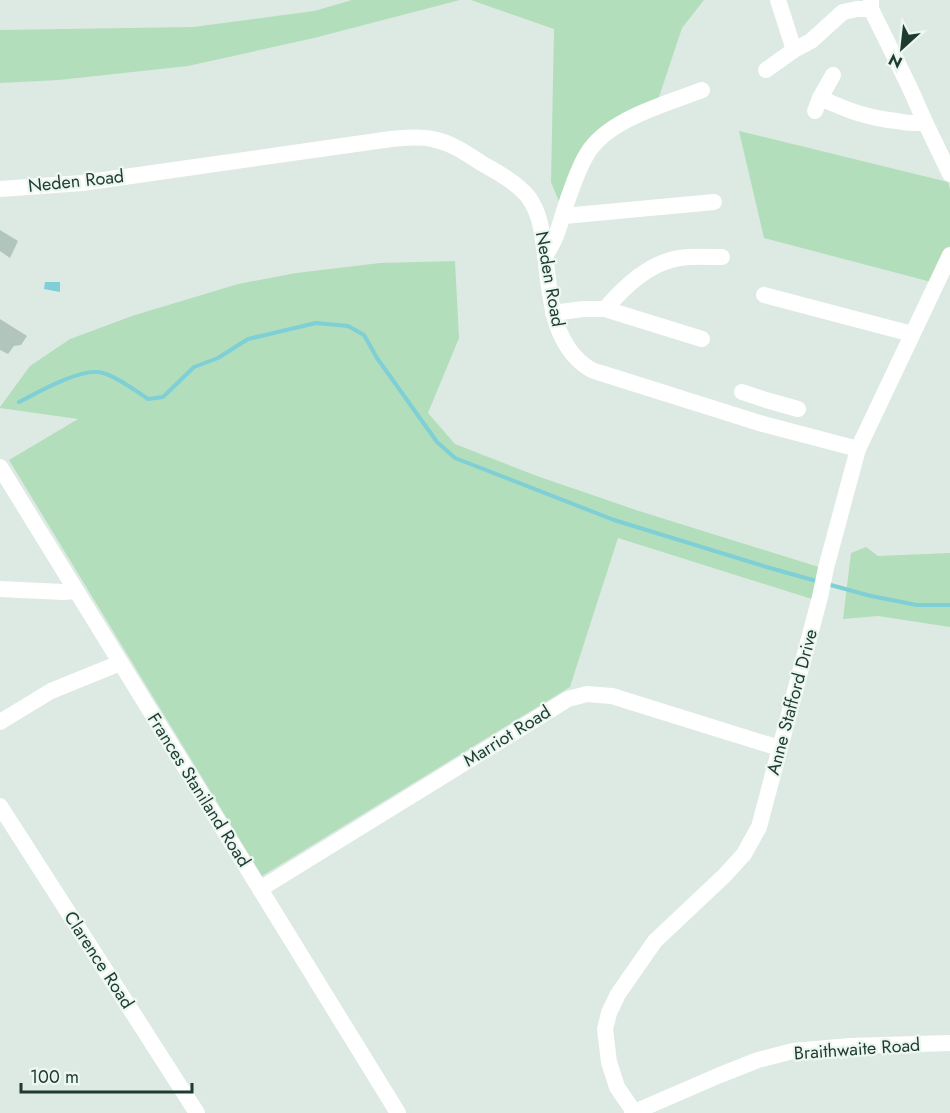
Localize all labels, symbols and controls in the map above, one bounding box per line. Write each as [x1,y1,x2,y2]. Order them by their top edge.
north arrow [872,18,932,78]
text: N [885,48,906,74]
street label: Neden Road [27,163,125,199]
street label: Neden Road [529,229,571,329]
street label: Anne Stafford Drive [760,626,824,778]
street label: Marriot Road [458,699,556,773]
street label: Frances Staniland Road [141,708,257,872]
street label: Clarence Road [58,906,140,1014]
street label: Braithwaite Road [793,1032,921,1066]
scale bar [21,1056,192,1094]
text: 100 m [30,1064,79,1090]

